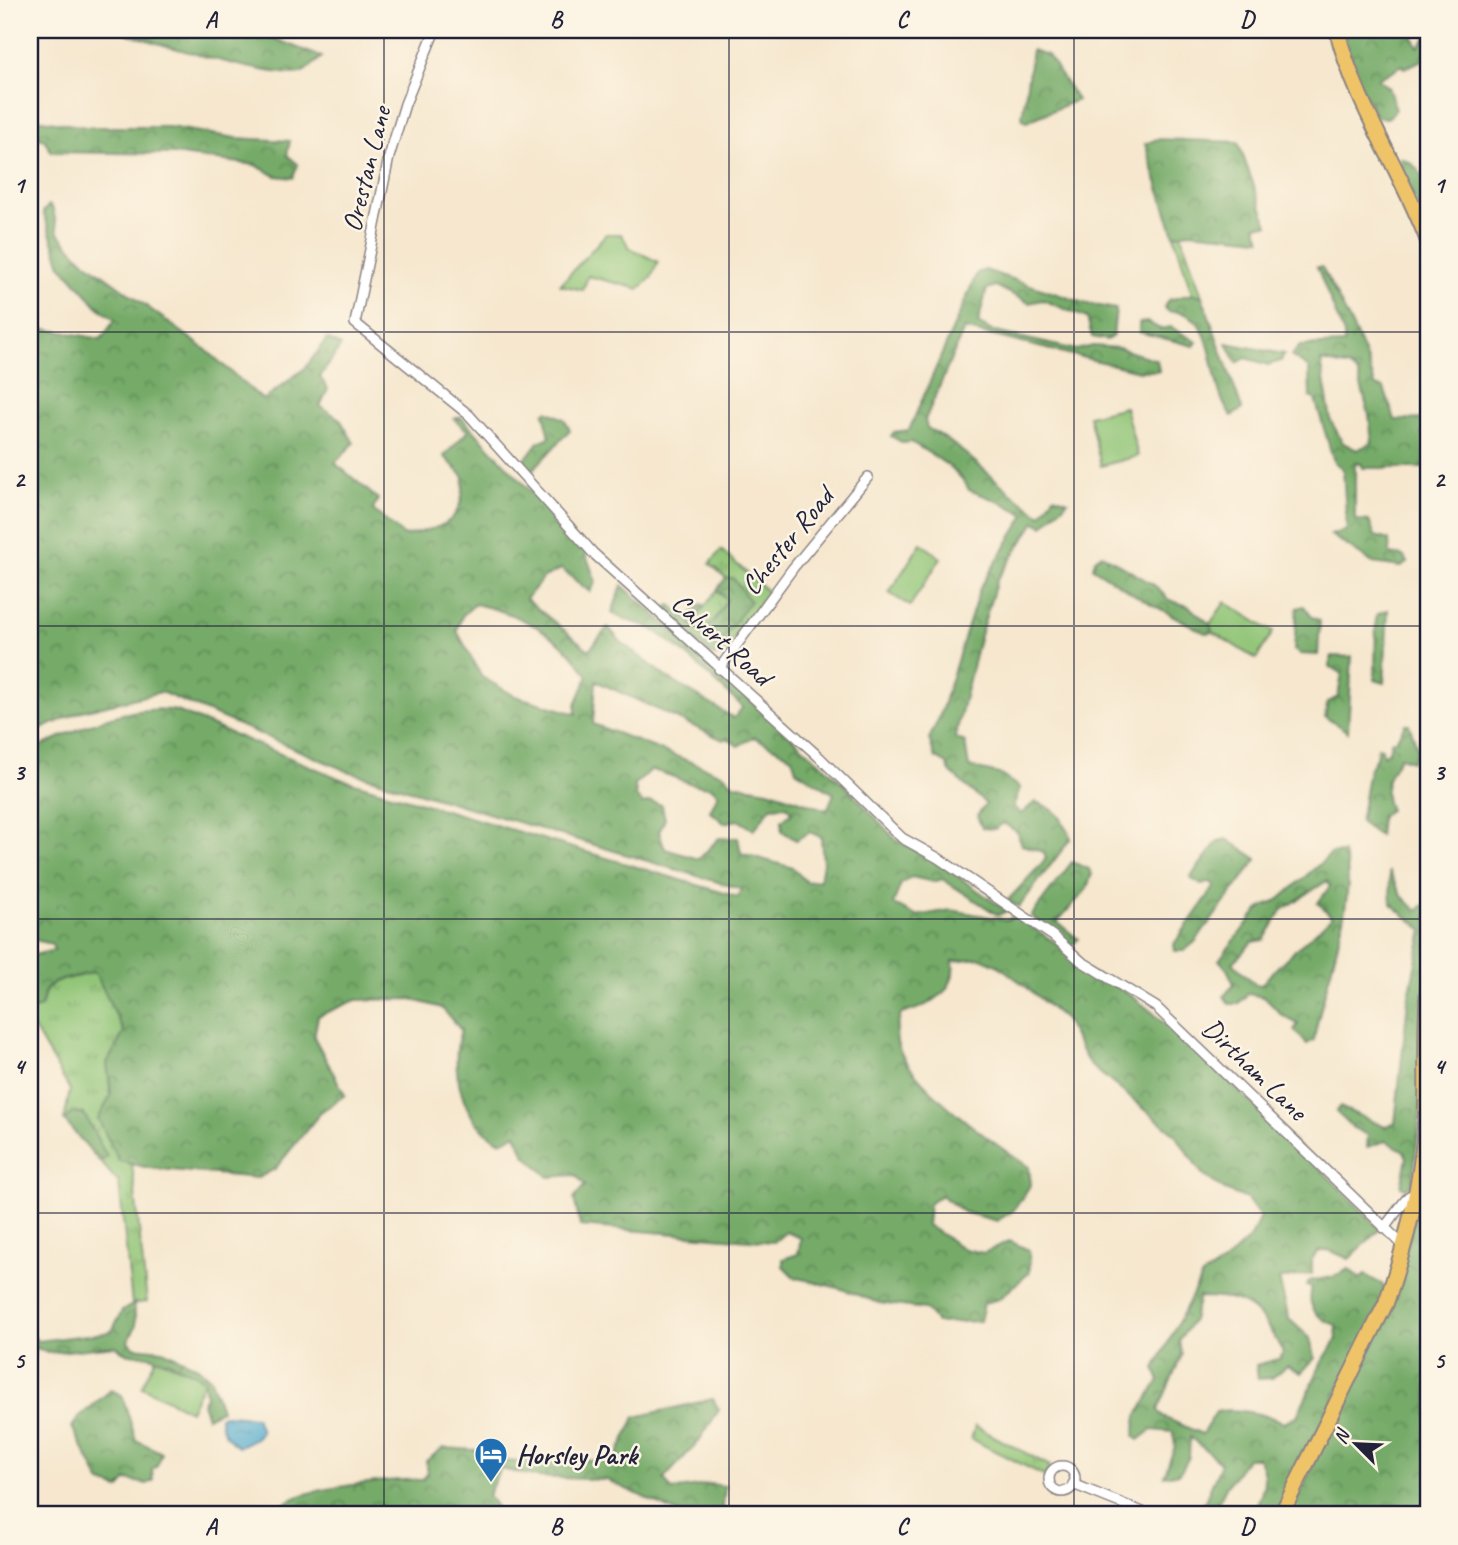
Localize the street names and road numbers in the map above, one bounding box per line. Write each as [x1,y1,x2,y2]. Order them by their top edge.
street label: Orestan Lane [334,101,399,235]
street label: Chester Road [733,477,843,602]
street label: Calvert Road [665,585,782,696]
street label: Dirtham Lane [1195,1010,1316,1129]

